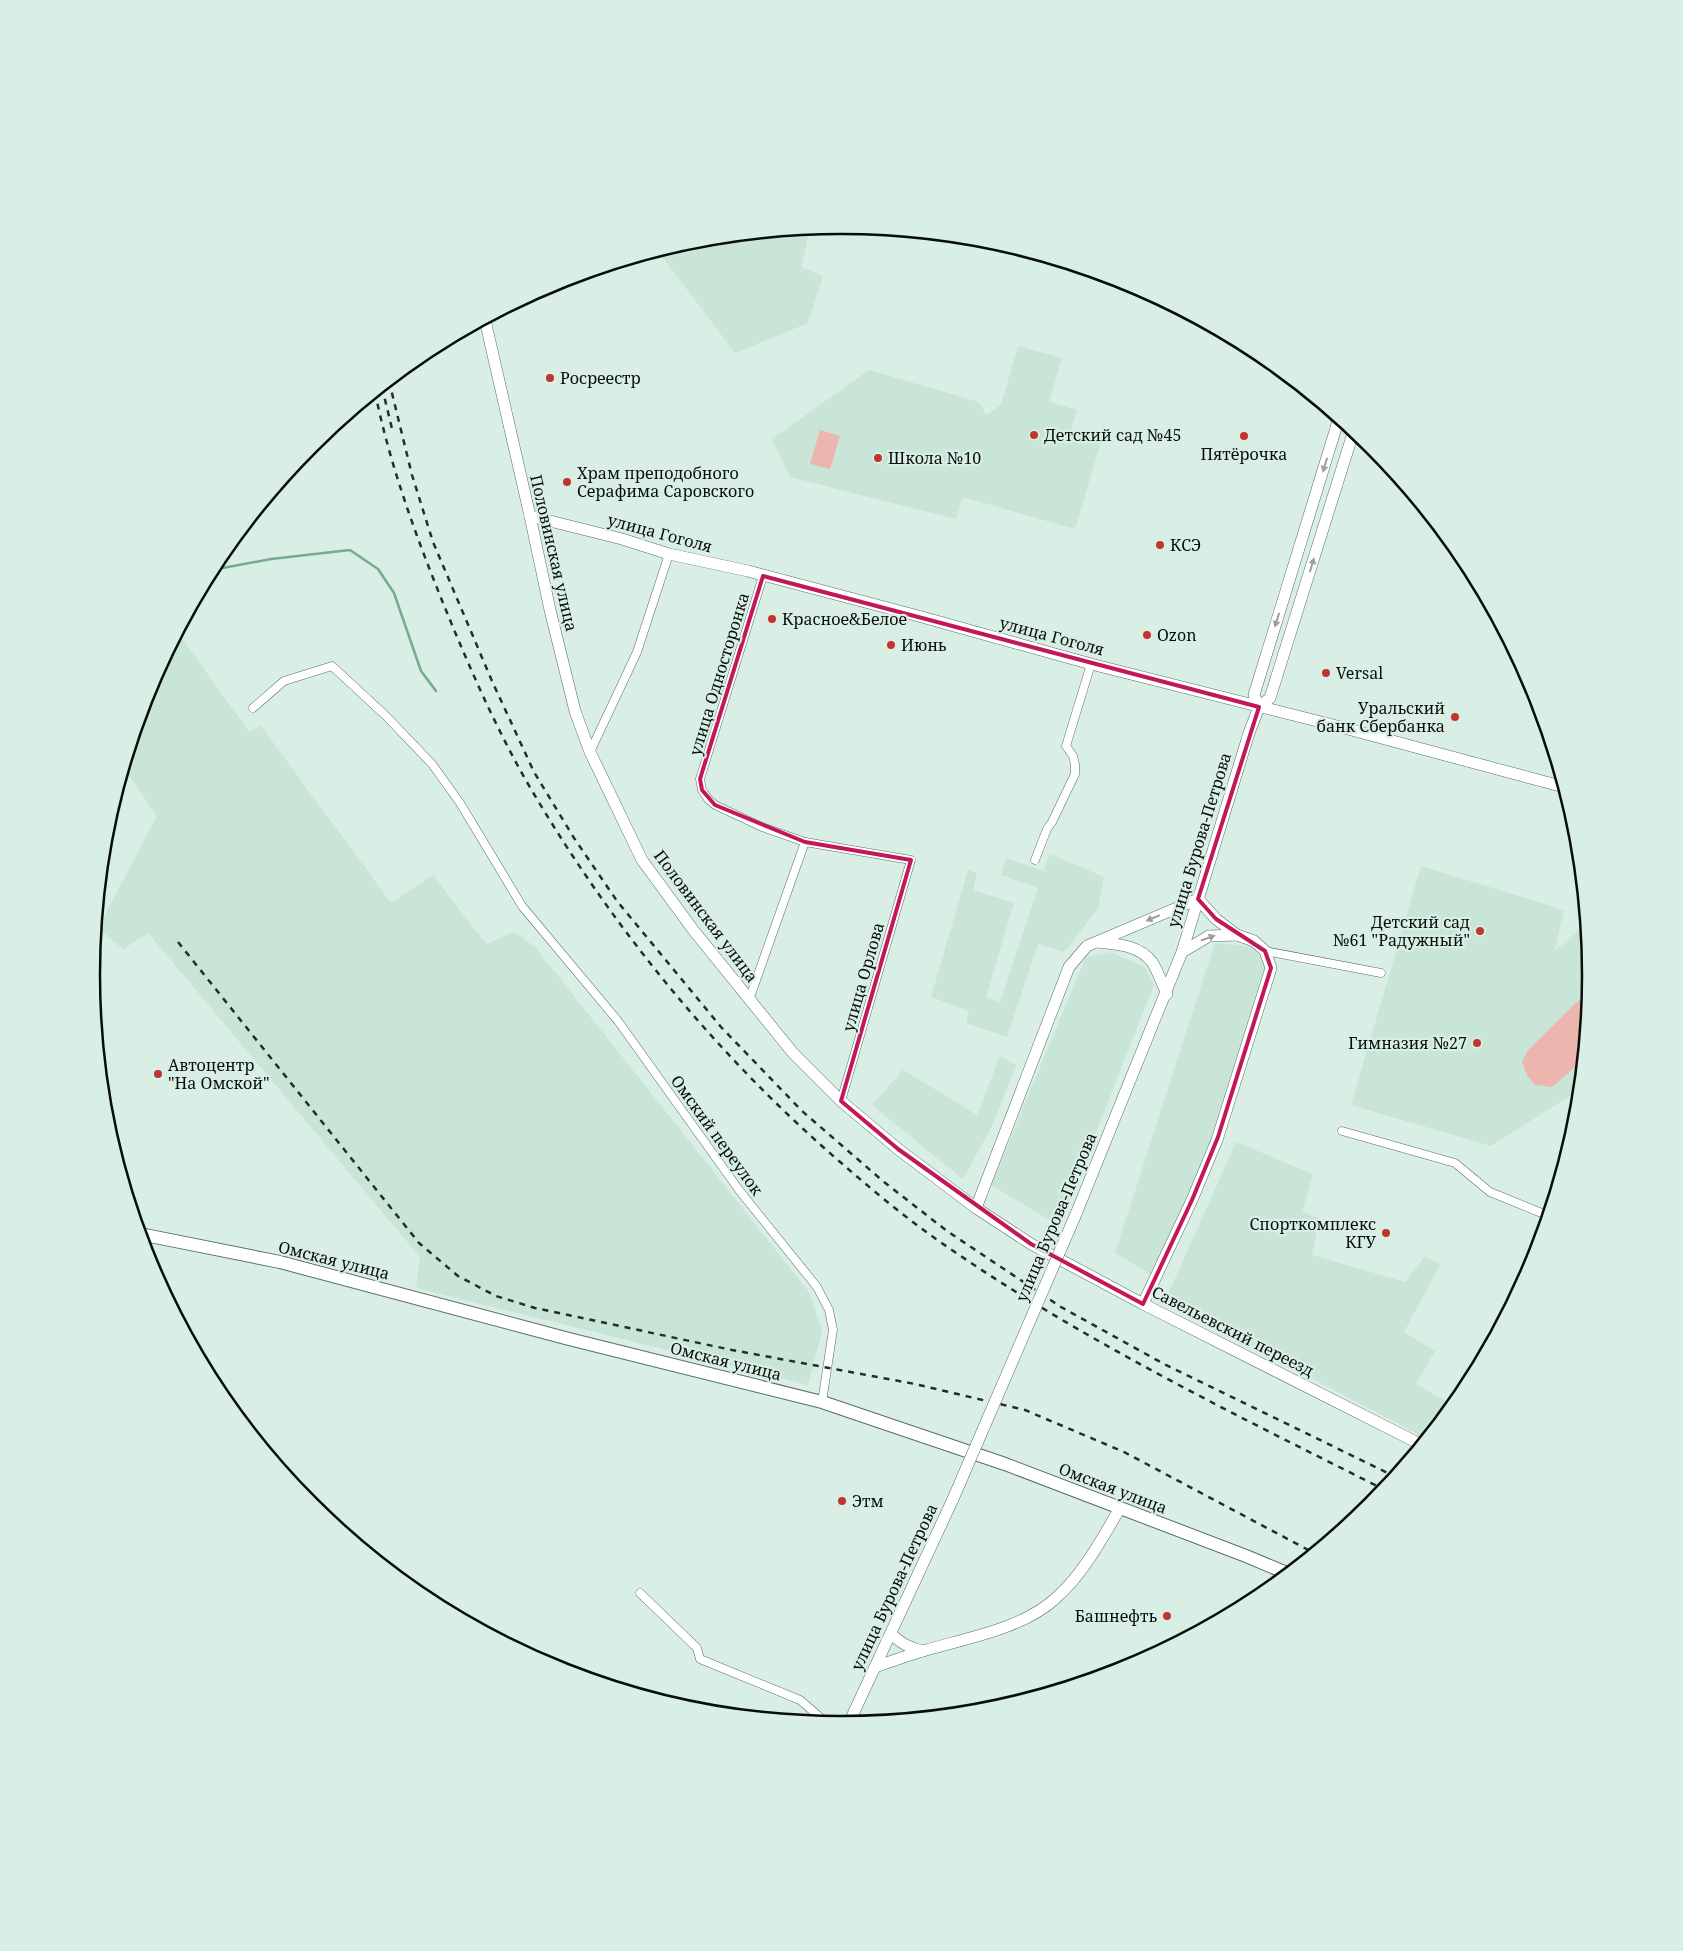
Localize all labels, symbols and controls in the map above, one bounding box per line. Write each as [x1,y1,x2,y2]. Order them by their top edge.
place label: Росреестр [560,367,641,389]
marker: Росреестр [544,372,556,384]
place label: Детский сад №45 [1044,424,1181,446]
marker: Детский сад №45 [1028,429,1040,441]
marker: Пятёрочка [1238,430,1250,442]
place label: Пятёрочка [1201,443,1287,465]
place label: Школа №10 [888,447,981,469]
marker: Школа №10 [872,452,884,464]
one-way arrow [1321,458,1329,473]
place label: Храм преподобного Серафима Саровского [577,462,754,502]
street label: Половинская улица [525,472,583,634]
marker: Храм преподобного Серафима Саровского [561,476,573,488]
street label: улица Гоголя [605,508,715,558]
place label: КСЭ [1170,534,1201,556]
marker: КСЭ [1154,539,1166,551]
one-way arrow [1308,558,1316,573]
street label: улица Односторонка [684,590,754,758]
place label: Красное&Белое [782,608,907,630]
street label: улица Гоголя [997,611,1107,661]
marker: Красное&Белое [766,613,778,625]
one-way arrow [1273,613,1281,628]
place label: Ozon [1157,624,1197,646]
marker: Ozon [1141,629,1153,641]
place label: Июнь [901,634,947,656]
marker: Июнь [885,639,897,651]
place label: Versal [1336,662,1383,684]
marker: Versal [1320,667,1332,679]
place label: Уральский банк Сбербанка [1317,697,1445,737]
marker: Уральский банк Сбербанка [1449,711,1461,723]
street label: улица Бурова-Петрова [1162,750,1236,930]
street label: Половинская улица [649,845,763,987]
place label: Детский сад №61 "Радужный" [1333,911,1470,951]
one-way arrow [1145,914,1160,922]
street label: улица Орлова [837,920,889,1034]
marker: Детский сад №61 "Радужный" [1474,925,1486,937]
one-way arrow [1201,934,1216,942]
place label: Гимназия №27 [1348,1032,1467,1054]
marker: Гимназия №27 [1471,1037,1483,1049]
place label: Автоцентр "На Омской" [168,1054,270,1094]
marker: Автоцентр "На Омской" [152,1068,164,1080]
street label: Омский переулок [666,1070,768,1200]
street label: улица Бурова-Петрова [1010,1129,1102,1305]
place label: Спорткомплекс КГУ [1250,1213,1377,1253]
marker: Спорткомплекс КГУ [1380,1227,1392,1239]
street label: Омская улица [276,1236,392,1284]
street label: Савельевский переезд [1148,1281,1318,1382]
street label: Омская улица [668,1337,784,1385]
street label: Омская улица [1056,1457,1170,1519]
place label: Этм [852,1490,884,1512]
marker: Этм [836,1495,848,1507]
street label: улица Бурова-Петрова [846,1500,942,1674]
place label: Башнефть [1075,1605,1157,1627]
marker: Башнефть [1161,1610,1173,1622]

